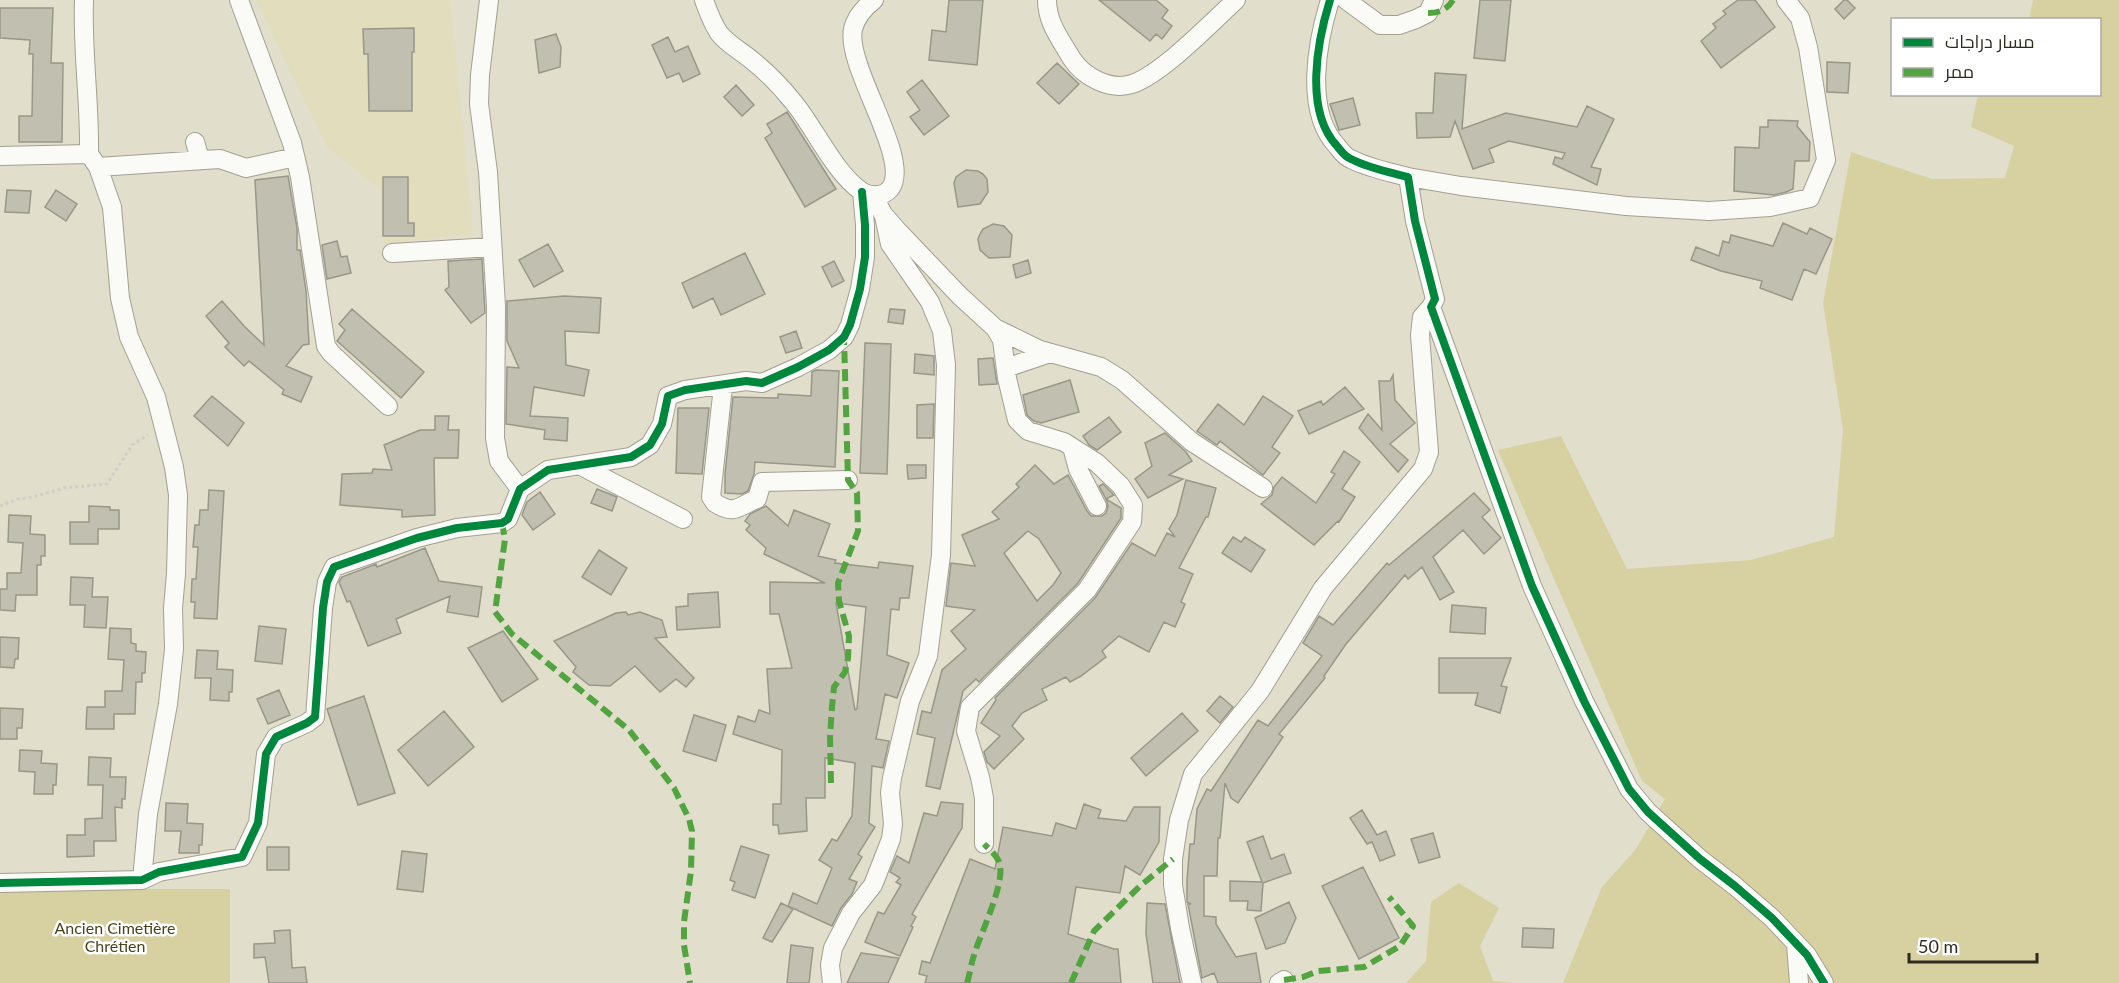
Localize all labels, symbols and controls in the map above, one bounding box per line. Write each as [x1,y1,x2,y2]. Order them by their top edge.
legend [1891,18,2101,96]
text: مسار دراجات [1945,30,2034,53]
text: ممر [1944,60,1974,83]
park label: Ancien Cimetière Chrétien [54,918,176,955]
scale bar [1909,926,2036,964]
text: 50 m [1918,935,1958,957]

